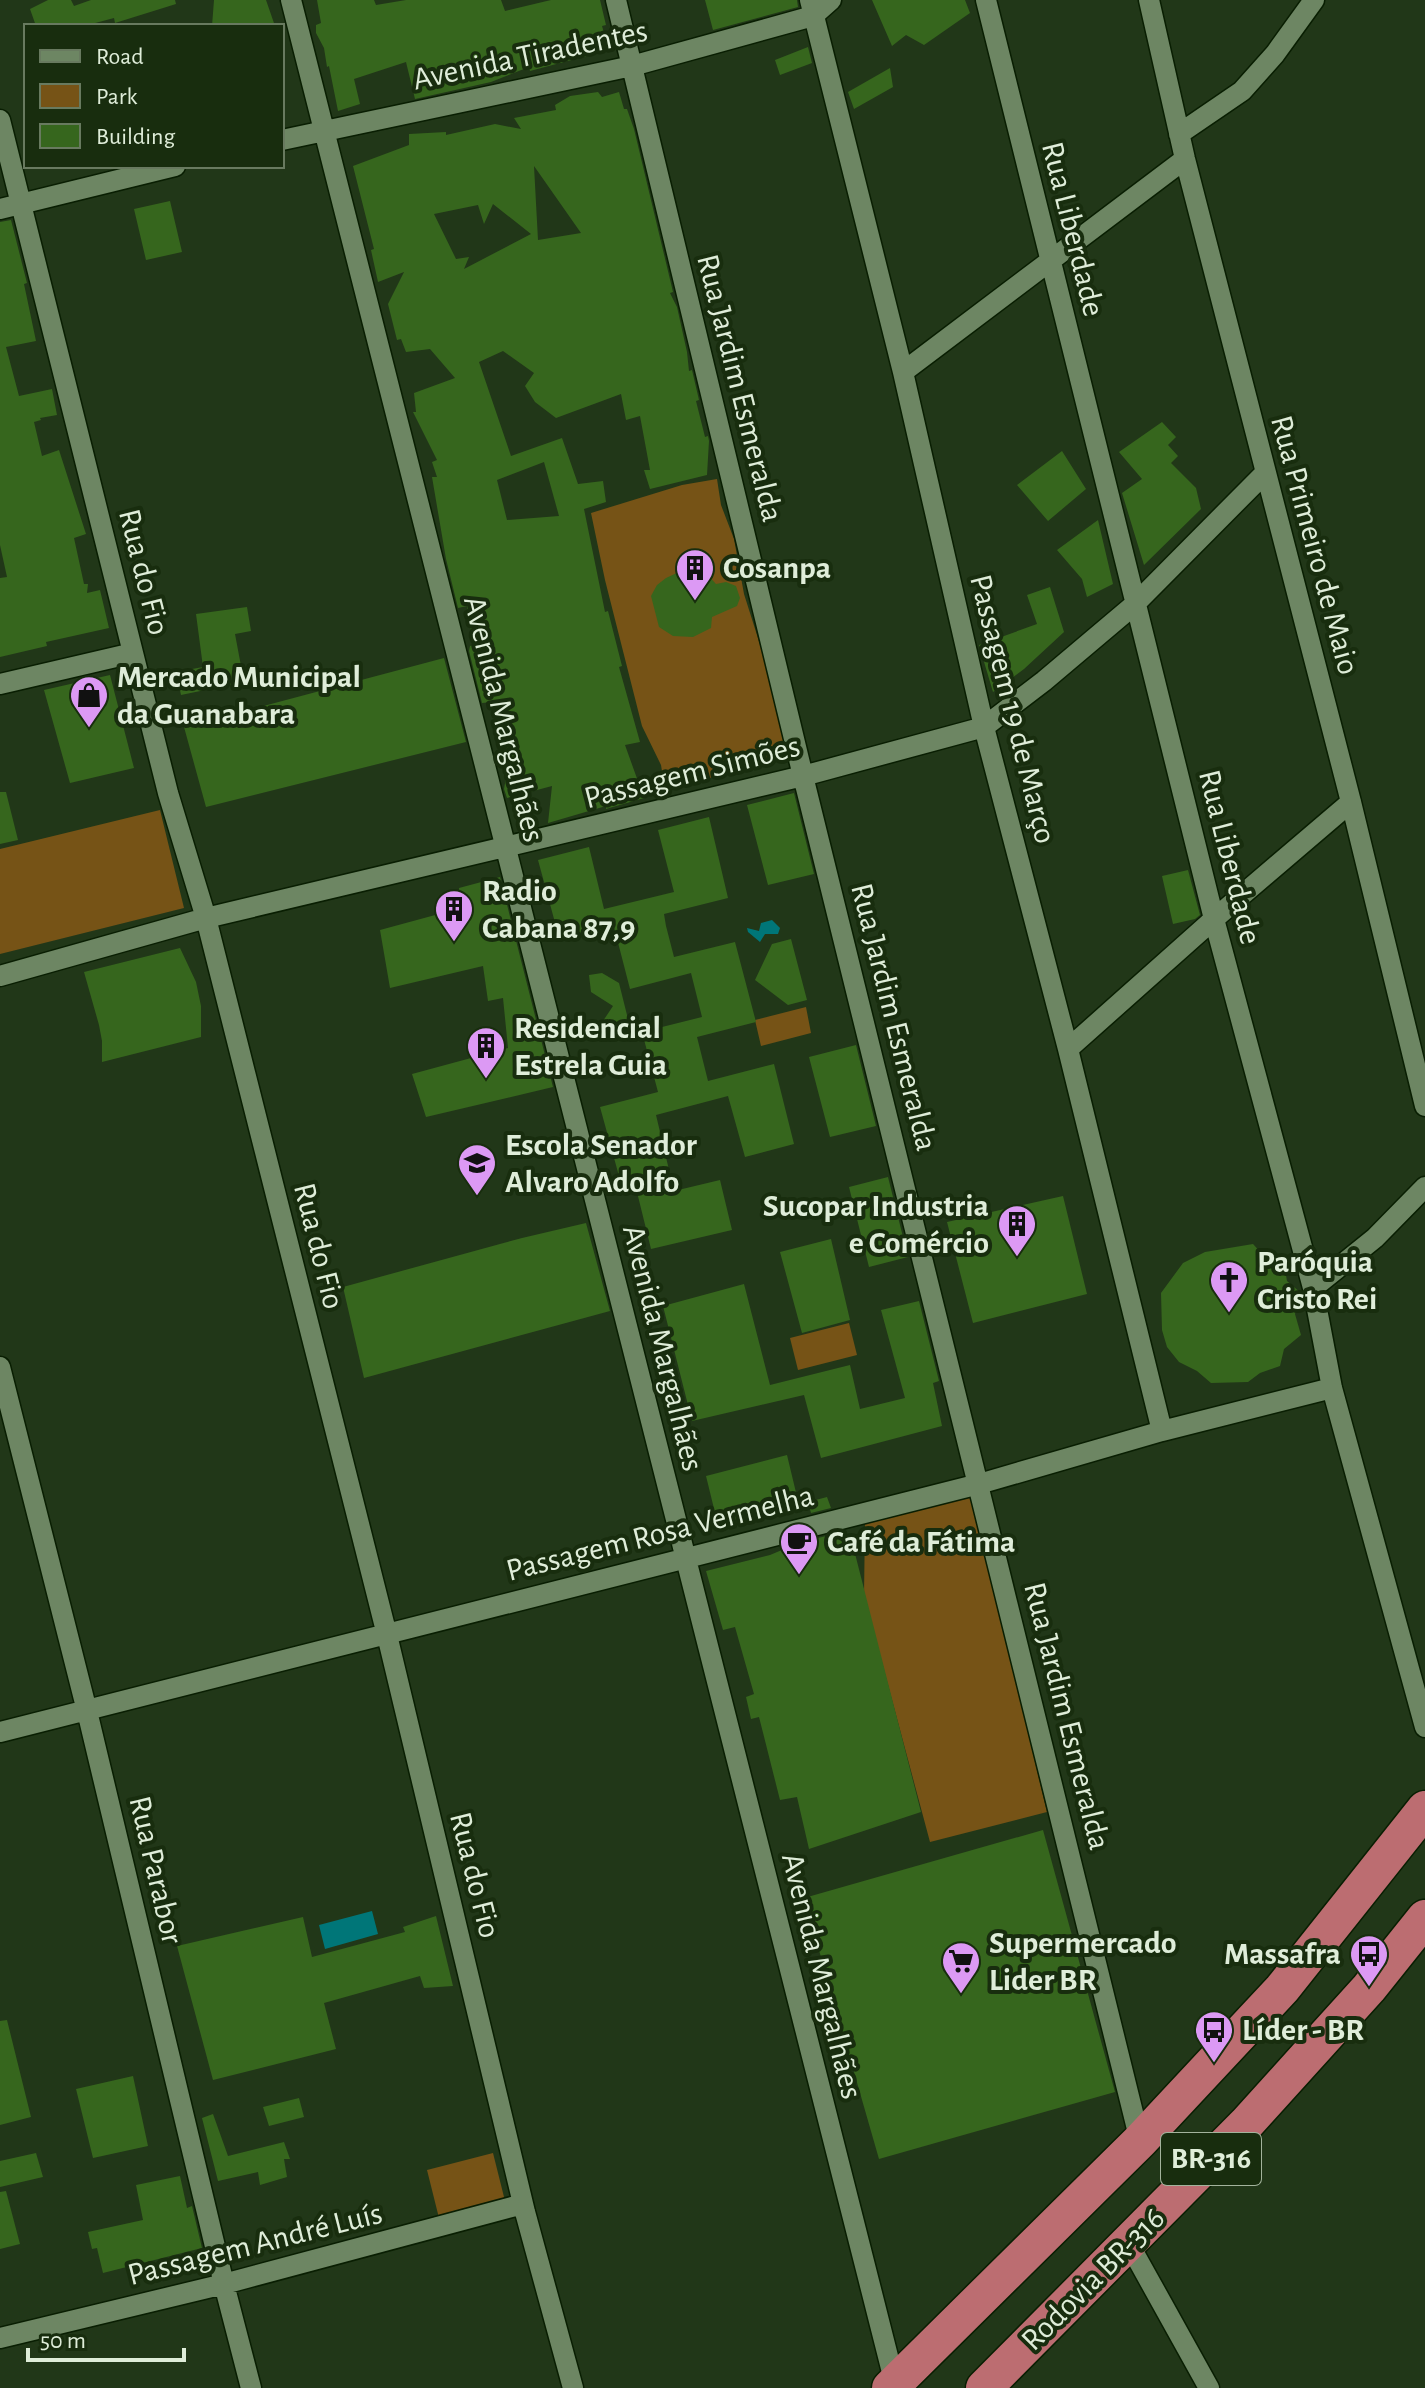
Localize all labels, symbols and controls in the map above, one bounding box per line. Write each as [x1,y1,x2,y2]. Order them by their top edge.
street label: Avenida Tiradentes [410,15,650,95]
legend [24,24,284,168]
text: Road [96,45,144,69]
text: Park [96,85,137,109]
text: Building [96,125,175,149]
street label: Rua Liberdade [1036,138,1110,320]
street label: Rua Jardim Esmeralda [691,251,789,525]
street label: Rua Primeiro de Maio [1265,412,1365,678]
street label: Rua do Fio [113,506,175,638]
building icon: Cosanpa [674,547,716,602]
place label: Cosanpa [723,552,831,584]
street label: Passagem 19 de Março [964,571,1062,847]
street label: Avenida Margalhães [458,593,550,845]
place label: Mercado Municipal da Guanabara [117,661,361,730]
shop icon: Mercado Municipal da Guanabara [68,674,110,729]
street label: Passagem Simões [581,730,803,814]
street label: Rua Liberdade [1193,766,1267,948]
place label: Radio Cabana 87,9 [482,875,635,944]
street label: Rua Jardim Esmeralda [845,880,943,1154]
building icon: Radio Cabana 87,9 [433,888,475,943]
place label: Residencial Estrela Guia [514,1012,667,1081]
building icon: Residencial Estrela Guia [465,1025,507,1080]
place label: Escola Senador Alvaro Adolfo [505,1129,697,1198]
school or university icon: Escola Senador Alvaro Adolfo [456,1142,498,1197]
street label: Rua do Fio [288,1180,350,1312]
place label: Sucopar Industria e Comércio [763,1190,989,1259]
building icon: Sucopar Industria e Comércio [996,1203,1038,1258]
street label: Avenida Margalhães [617,1222,709,1474]
place label: Paróquia Cristo Rei [1257,1246,1377,1315]
church icon: Paróquia Cristo Rei [1208,1259,1250,1314]
street label: Passagem Rosa Vermelha [503,1479,817,1587]
cafe icon: Café da Fátima [778,1521,820,1576]
place label: Café da Fátima [827,1526,1015,1558]
street label: Rua Jardim Esmeralda [1018,1579,1116,1853]
street label: Rua Parabor [123,1793,189,1948]
street label: Rua do Fio [444,1809,506,1941]
street label: Avenida Margalhães [776,1850,868,2102]
place label: Supermercado Lider BR [989,1927,1177,1996]
bus stop icon: Massafra [1348,1933,1390,1988]
place label: Massafra [1224,1938,1341,1970]
supermarket icon: Supermercado Lider BR [940,1940,982,1995]
bus stop icon: Líder - BR [1193,2009,1235,2064]
place label: Líder - BR [1242,2014,1364,2046]
road number: BR-316 [1161,2133,1261,2185]
street label: Passagem André Luís [124,2197,386,2291]
street label: Rodovia BR-316 [1015,2201,1171,2357]
scale bar [28,2312,184,2362]
text: 50 m [40,2329,86,2353]

